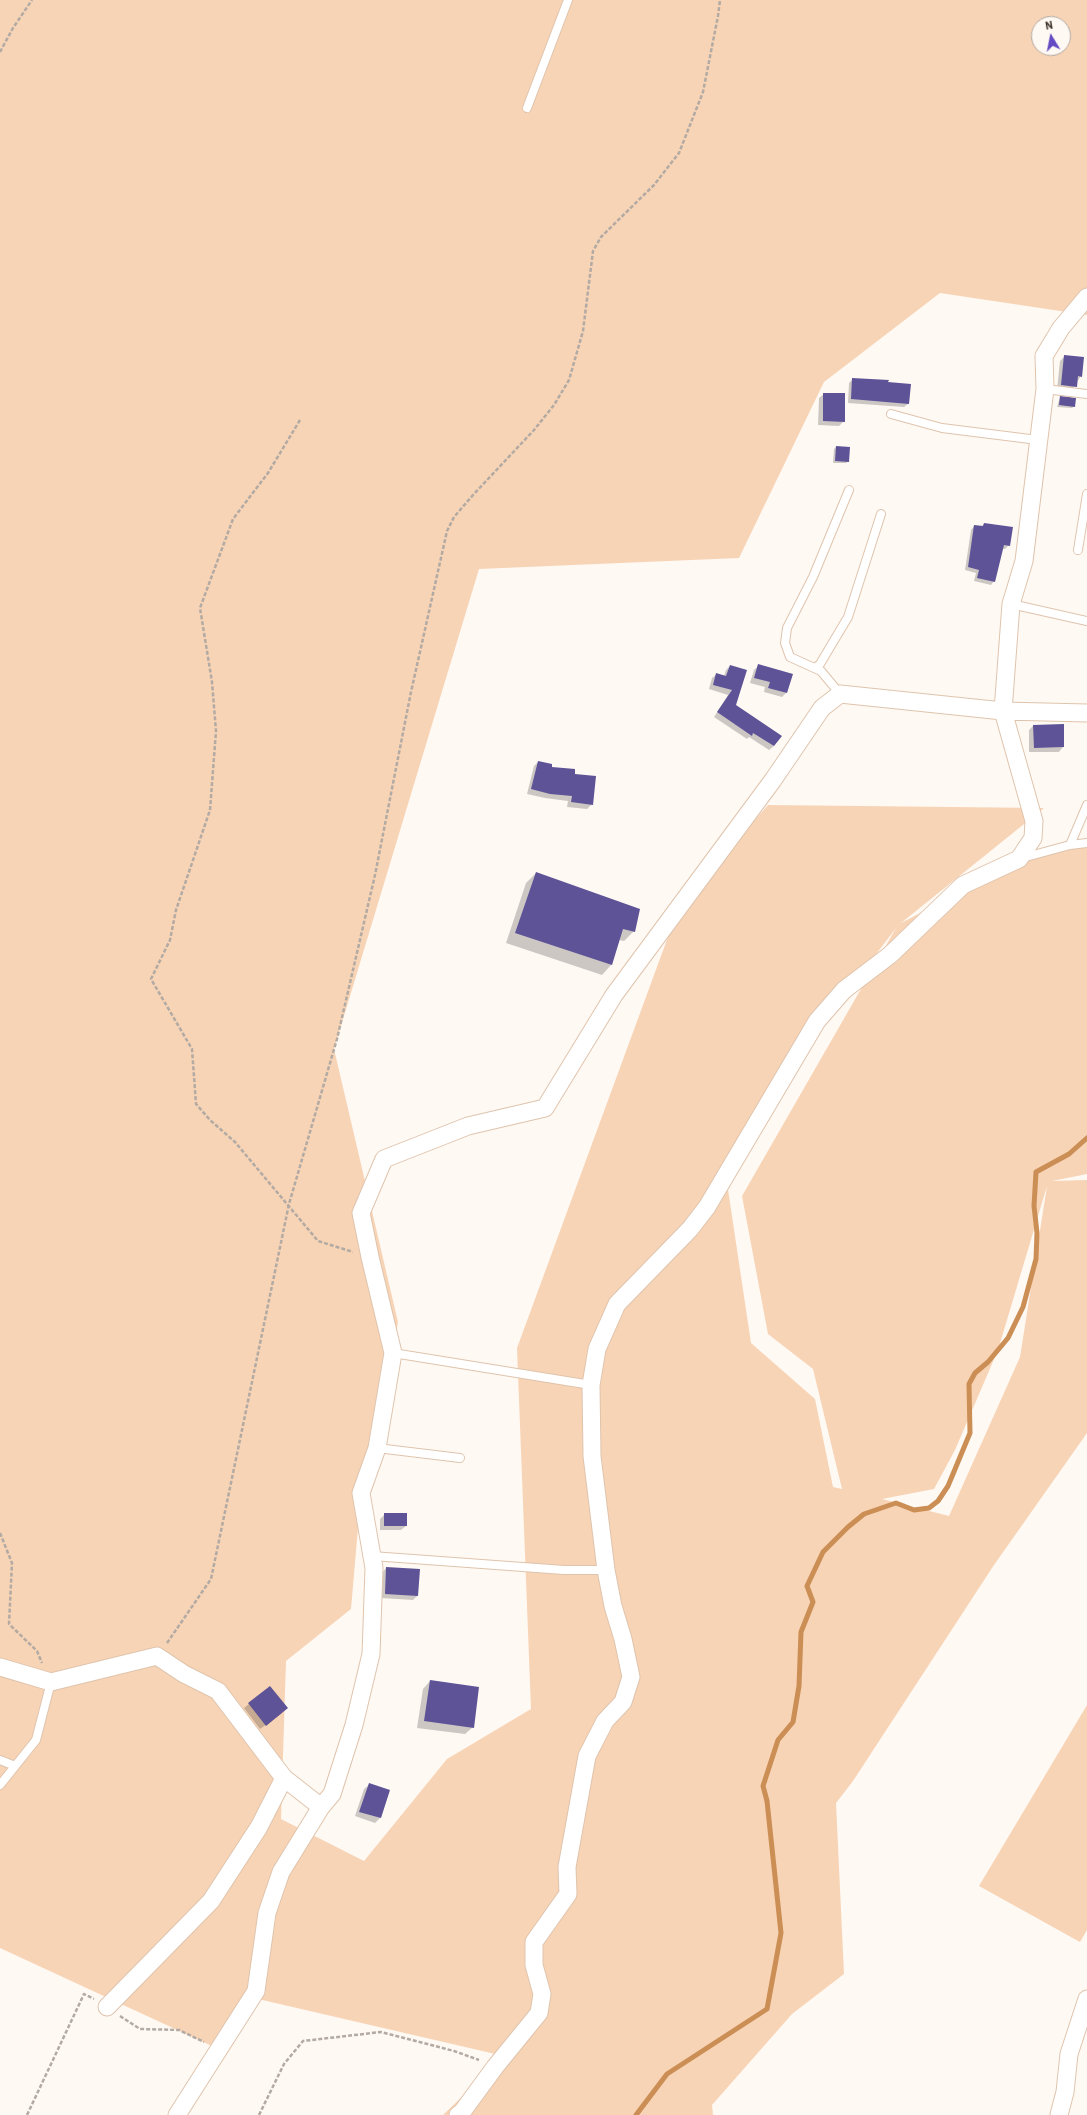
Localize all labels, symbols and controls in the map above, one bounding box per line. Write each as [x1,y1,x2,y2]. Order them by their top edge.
north arrow [1031,16,1071,56]
text: N [1044,18,1054,32]

